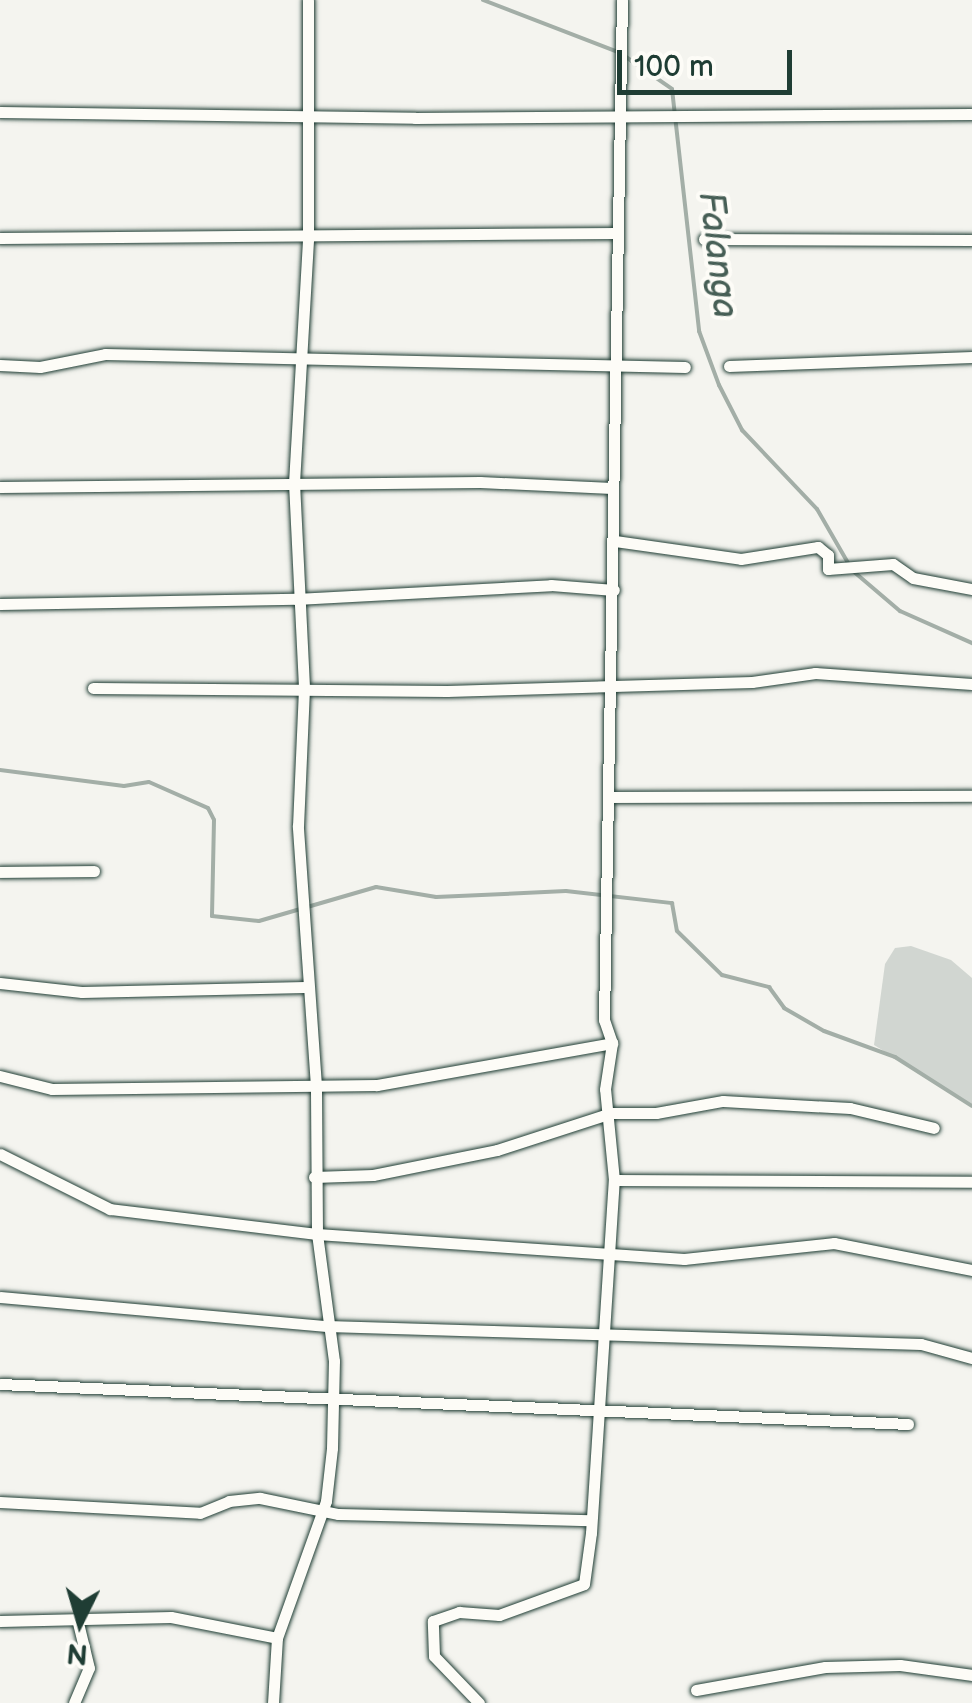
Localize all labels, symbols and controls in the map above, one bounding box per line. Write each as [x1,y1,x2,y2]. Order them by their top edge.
scale bar [622,30,797,92]
text: 100 m [634,49,714,85]
water label: Falanga [688,189,746,321]
north arrow [30,1573,130,1673]
text: N [65,1636,89,1671]

